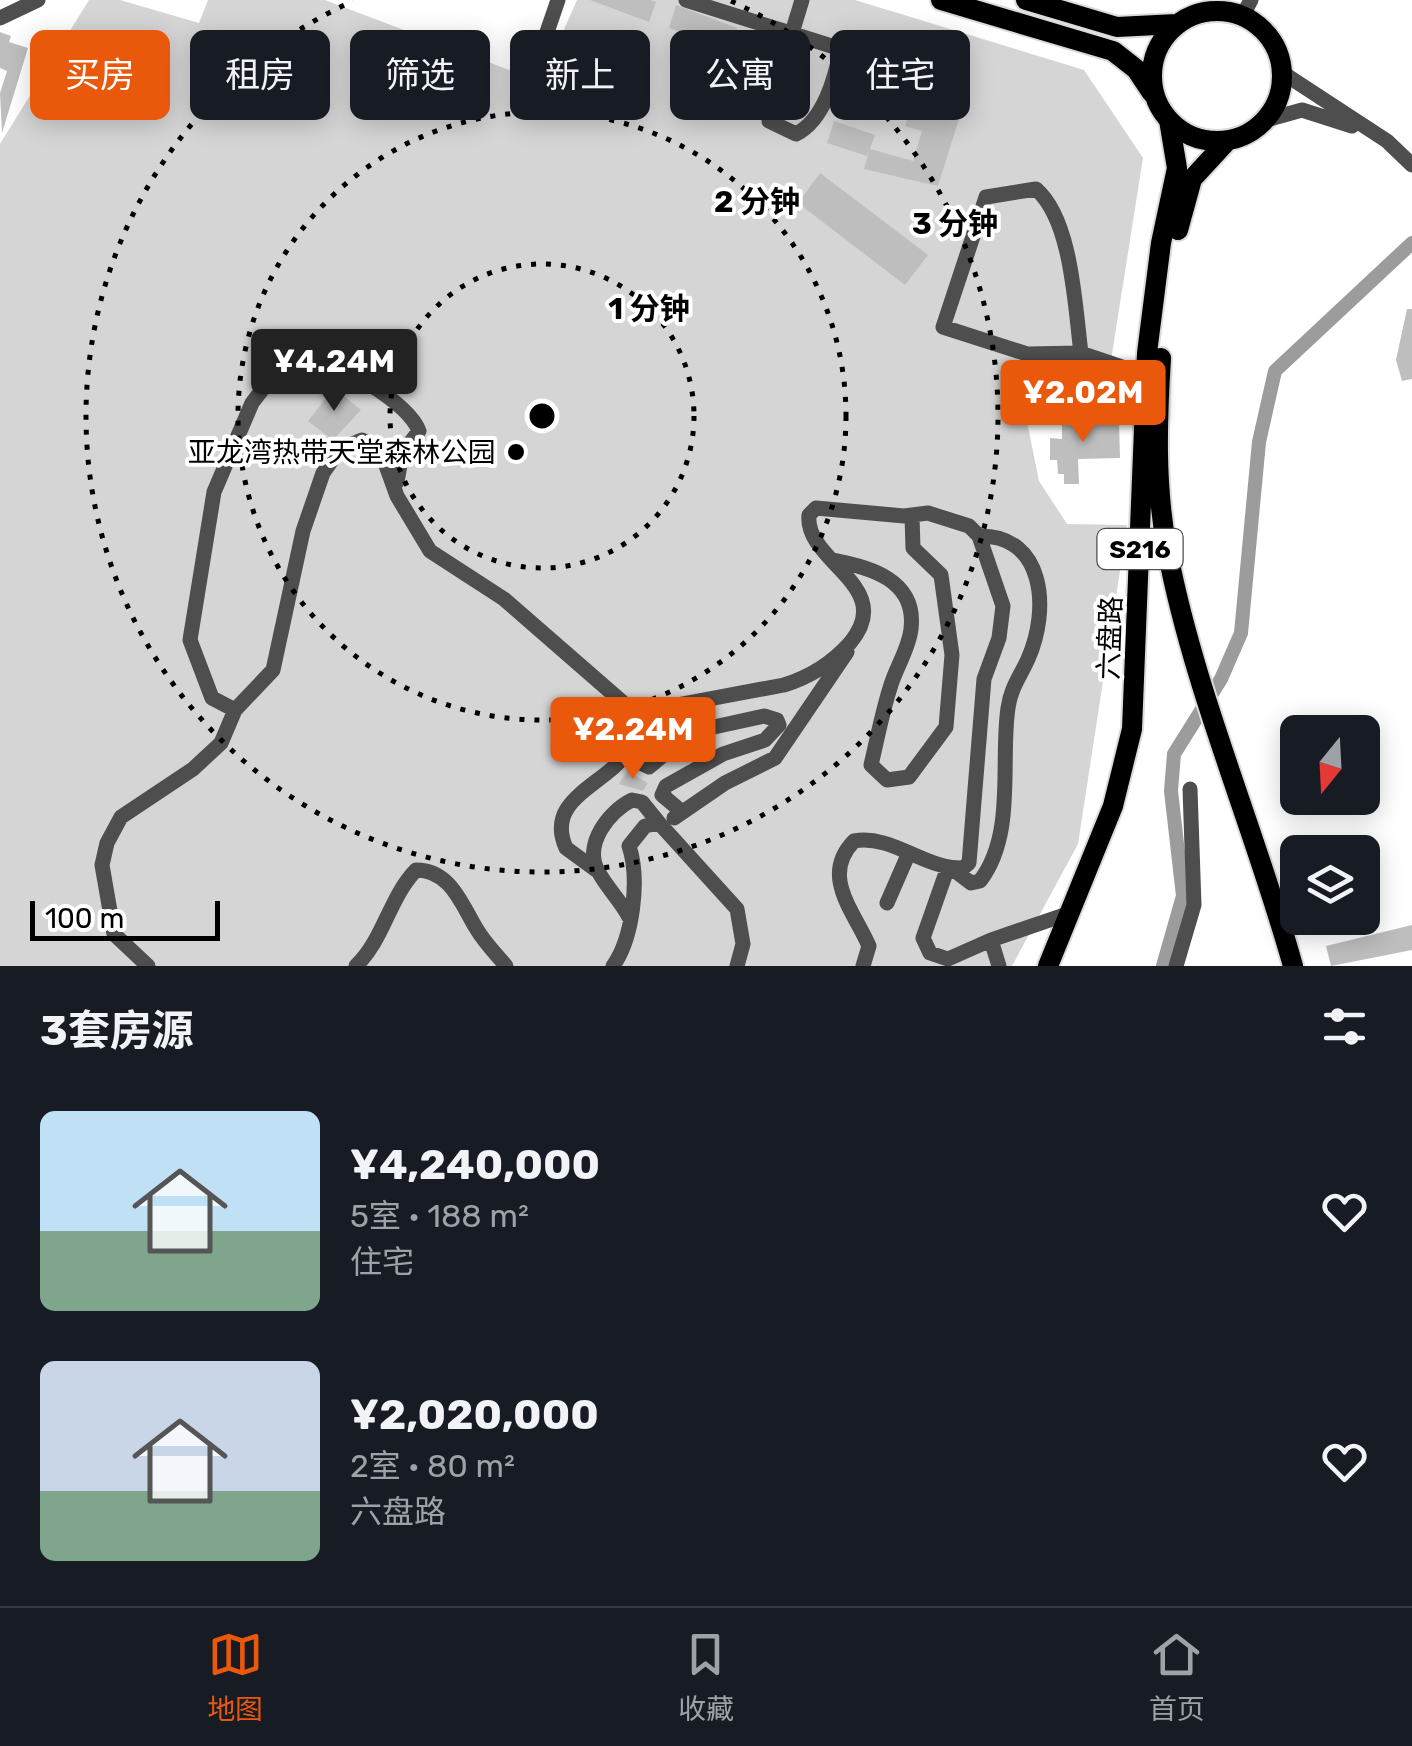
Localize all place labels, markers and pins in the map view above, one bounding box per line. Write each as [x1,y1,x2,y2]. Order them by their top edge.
pin: ¥4.24M [253,329,415,414]
pin: ¥2.02M [1002,360,1164,445]
centre of rings [524,398,560,434]
place label: 亚龙湾热带天堂森林公园 [188,436,496,469]
marker: 亚龙湾热带天堂森林公园 [505,441,527,463]
pin: ¥2.24M [552,697,714,782]

